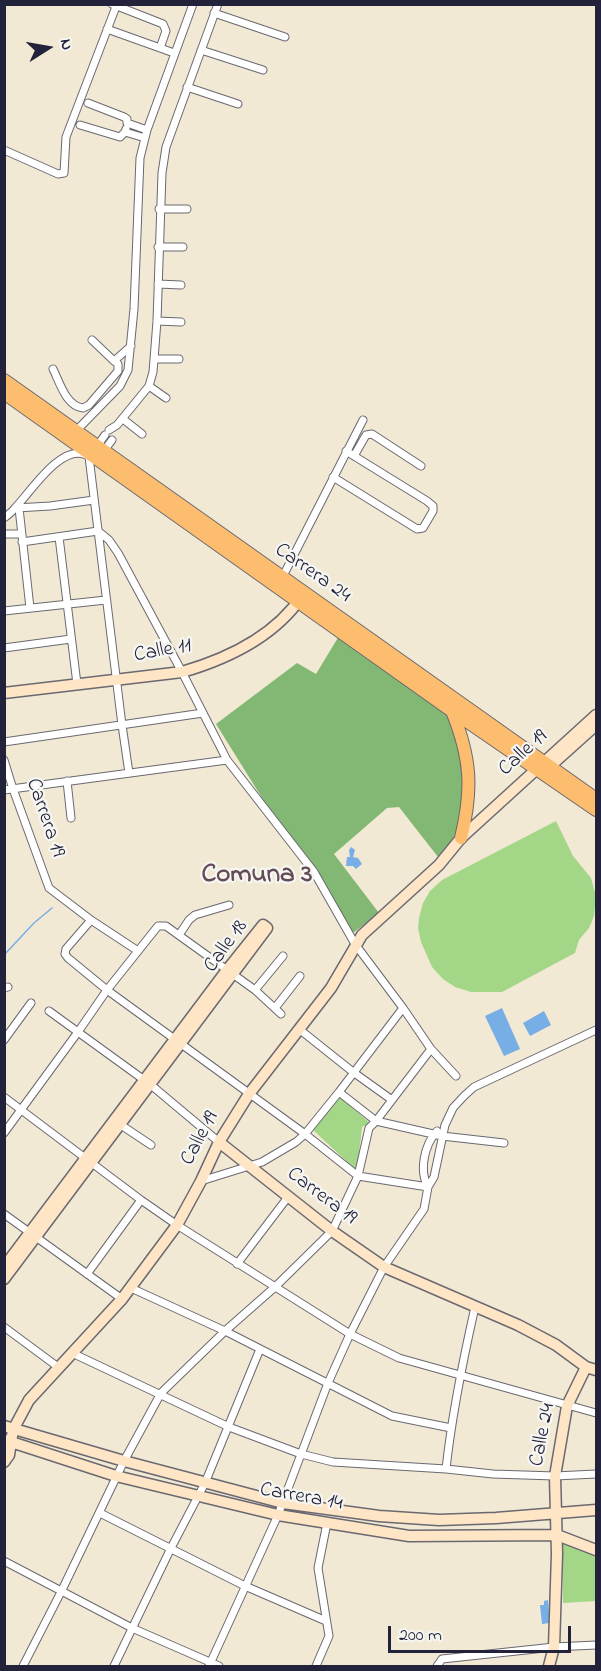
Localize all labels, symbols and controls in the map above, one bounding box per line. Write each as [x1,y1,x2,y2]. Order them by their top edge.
north arrow [18,18,78,78]
text: N [53,37,78,52]
street label: Carrera 24 [269,539,355,609]
street label: Calle 11 [132,635,194,669]
street label: Calle 19 [494,725,554,783]
street label: Carrera 19 [19,775,69,861]
district label: Comuna 3 [202,861,312,893]
street label: Calle 18 [199,916,255,978]
street label: Calle 19 [176,1108,226,1170]
street label: Carrera 19 [281,1162,361,1232]
street label: Calle 24 [526,1401,562,1469]
street label: Carrera 14 [258,1478,344,1518]
scale bar [391,1614,574,1652]
text: 200 m [399,1623,442,1649]

